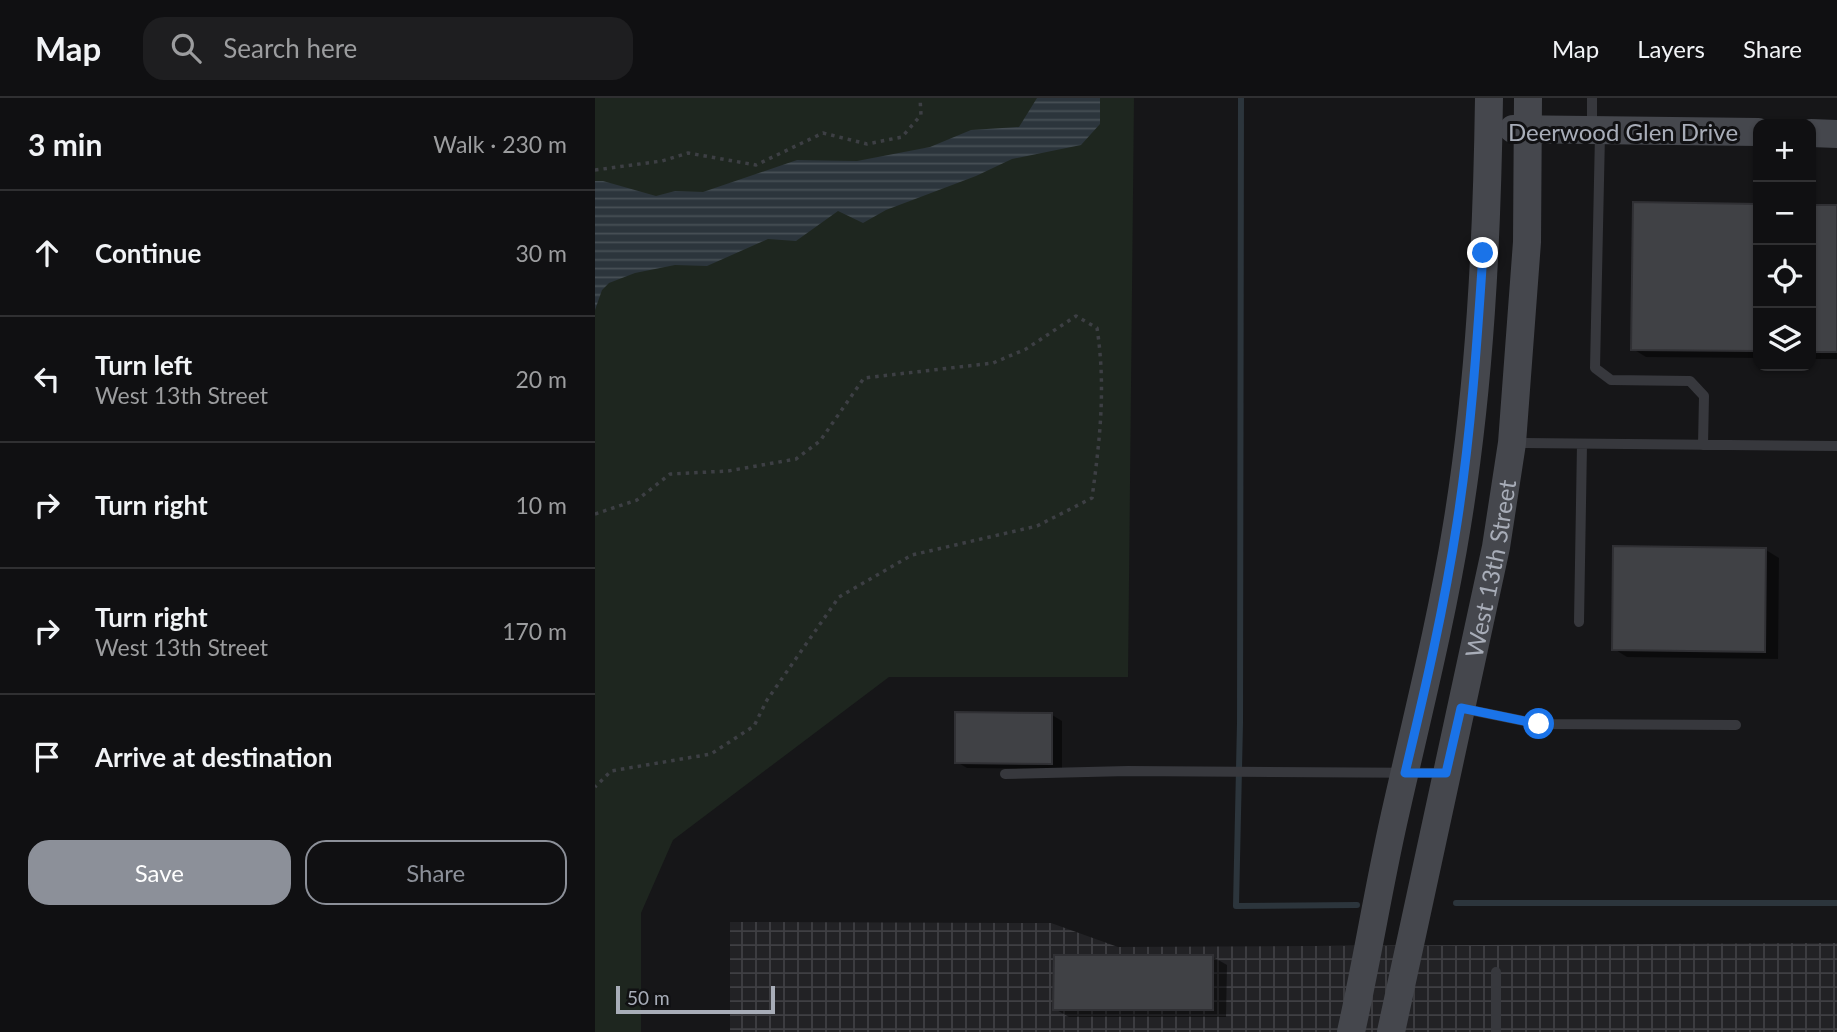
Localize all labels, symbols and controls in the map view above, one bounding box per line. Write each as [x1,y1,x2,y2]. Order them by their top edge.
search box [143,17,633,80]
text: Map [35,28,101,68]
icon: search [167,29,205,67]
text: Search here [223,32,357,64]
text: Map [1552,34,1599,63]
text: Layers [1637,34,1705,63]
text: Share [1743,34,1802,63]
street label: Deerwood Glen Drive [1508,117,1738,146]
map controls [1753,119,1816,371]
button: + [1753,119,1816,182]
text: 3 min [28,126,102,162]
text: Walk · 230 m [433,130,567,158]
button: − [1753,182,1816,245]
icon: ahead [28,234,66,272]
text: Continue [95,237,201,269]
route end [1467,237,1498,268]
text: 30 m [516,239,567,267]
button: locate [1753,245,1816,308]
button: layers [1753,308,1816,371]
text: Turn left [95,349,192,381]
icon: left [28,360,66,398]
text: 20 m [516,365,567,393]
text: West 13th Street [95,381,268,409]
street label: West 13th Street [1458,477,1521,660]
icon: right [28,486,66,524]
text: Turn right [95,489,208,521]
text: 10 m [516,491,567,519]
text: Turn right [95,601,208,633]
icon: right [28,612,66,650]
text: 170 m [502,617,567,645]
text: West 13th Street [95,633,268,661]
route start [1523,708,1554,739]
icon: arrive [28,738,66,776]
text: Arrive at destination [95,741,332,773]
button: Save [28,840,291,905]
button: Share [305,840,567,905]
scale bar [616,983,775,1015]
text: 50 m [627,986,670,1009]

